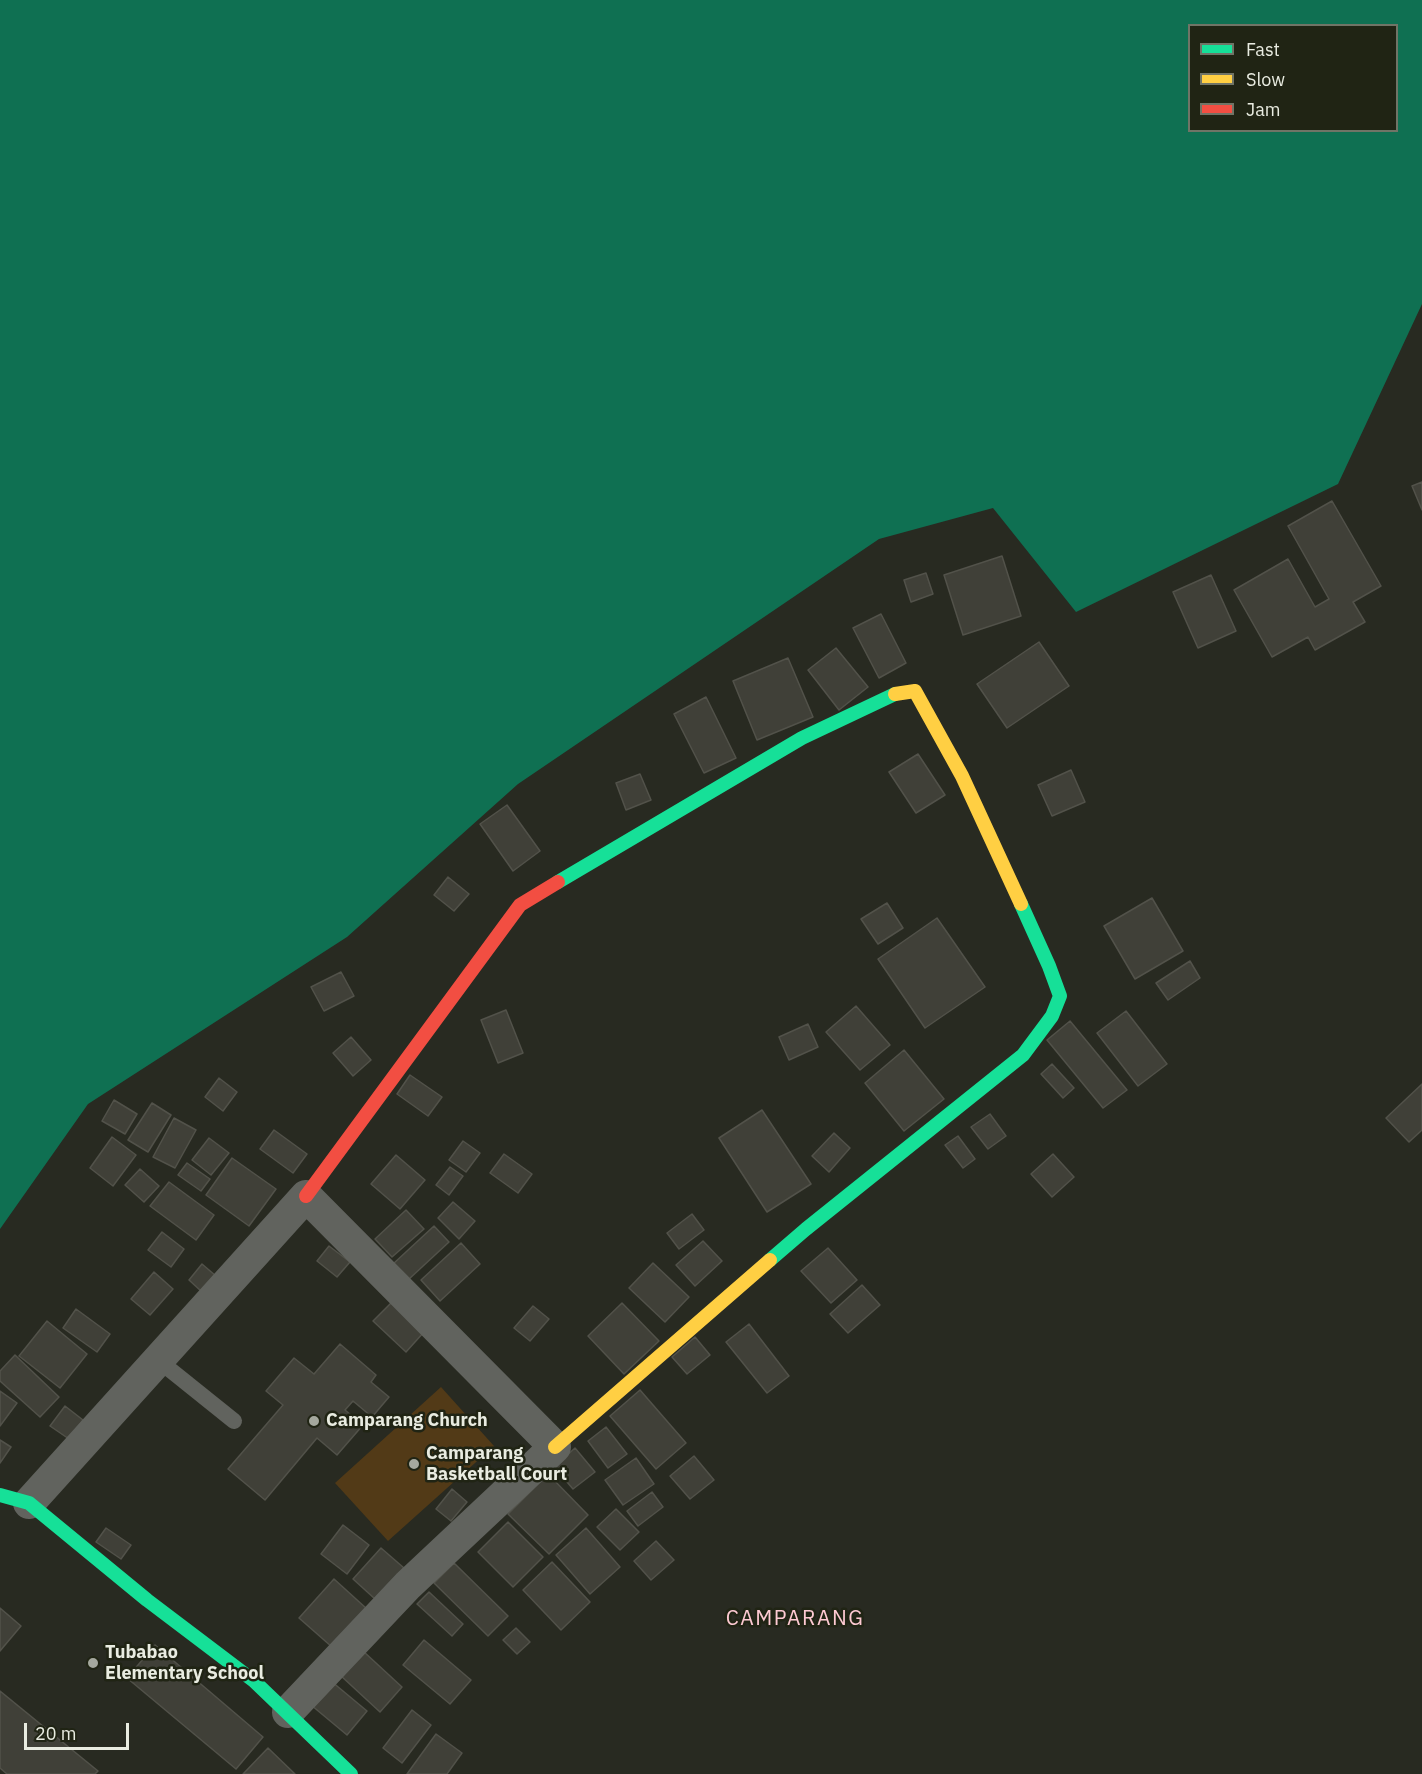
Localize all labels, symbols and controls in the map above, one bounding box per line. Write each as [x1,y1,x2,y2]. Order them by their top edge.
legend [1188,24,1398,132]
text: Fast [1246,38,1280,61]
text: Slow [1246,68,1285,91]
text: Jam [1246,98,1281,121]
place label: Camparang Church [326,1410,488,1432]
marker: Camparang Church [307,1414,321,1428]
place label: Camparang Basketball Court [426,1443,567,1486]
marker: Camparang Basketball Court [407,1457,421,1471]
district label: CAMPARANG [726,1606,864,1632]
place label: Tubabao Elementary School [105,1642,264,1684]
marker: Tubabao Elementary School [86,1656,100,1670]
scale bar [27,1711,132,1749]
text: 20 m [35,1722,77,1745]

